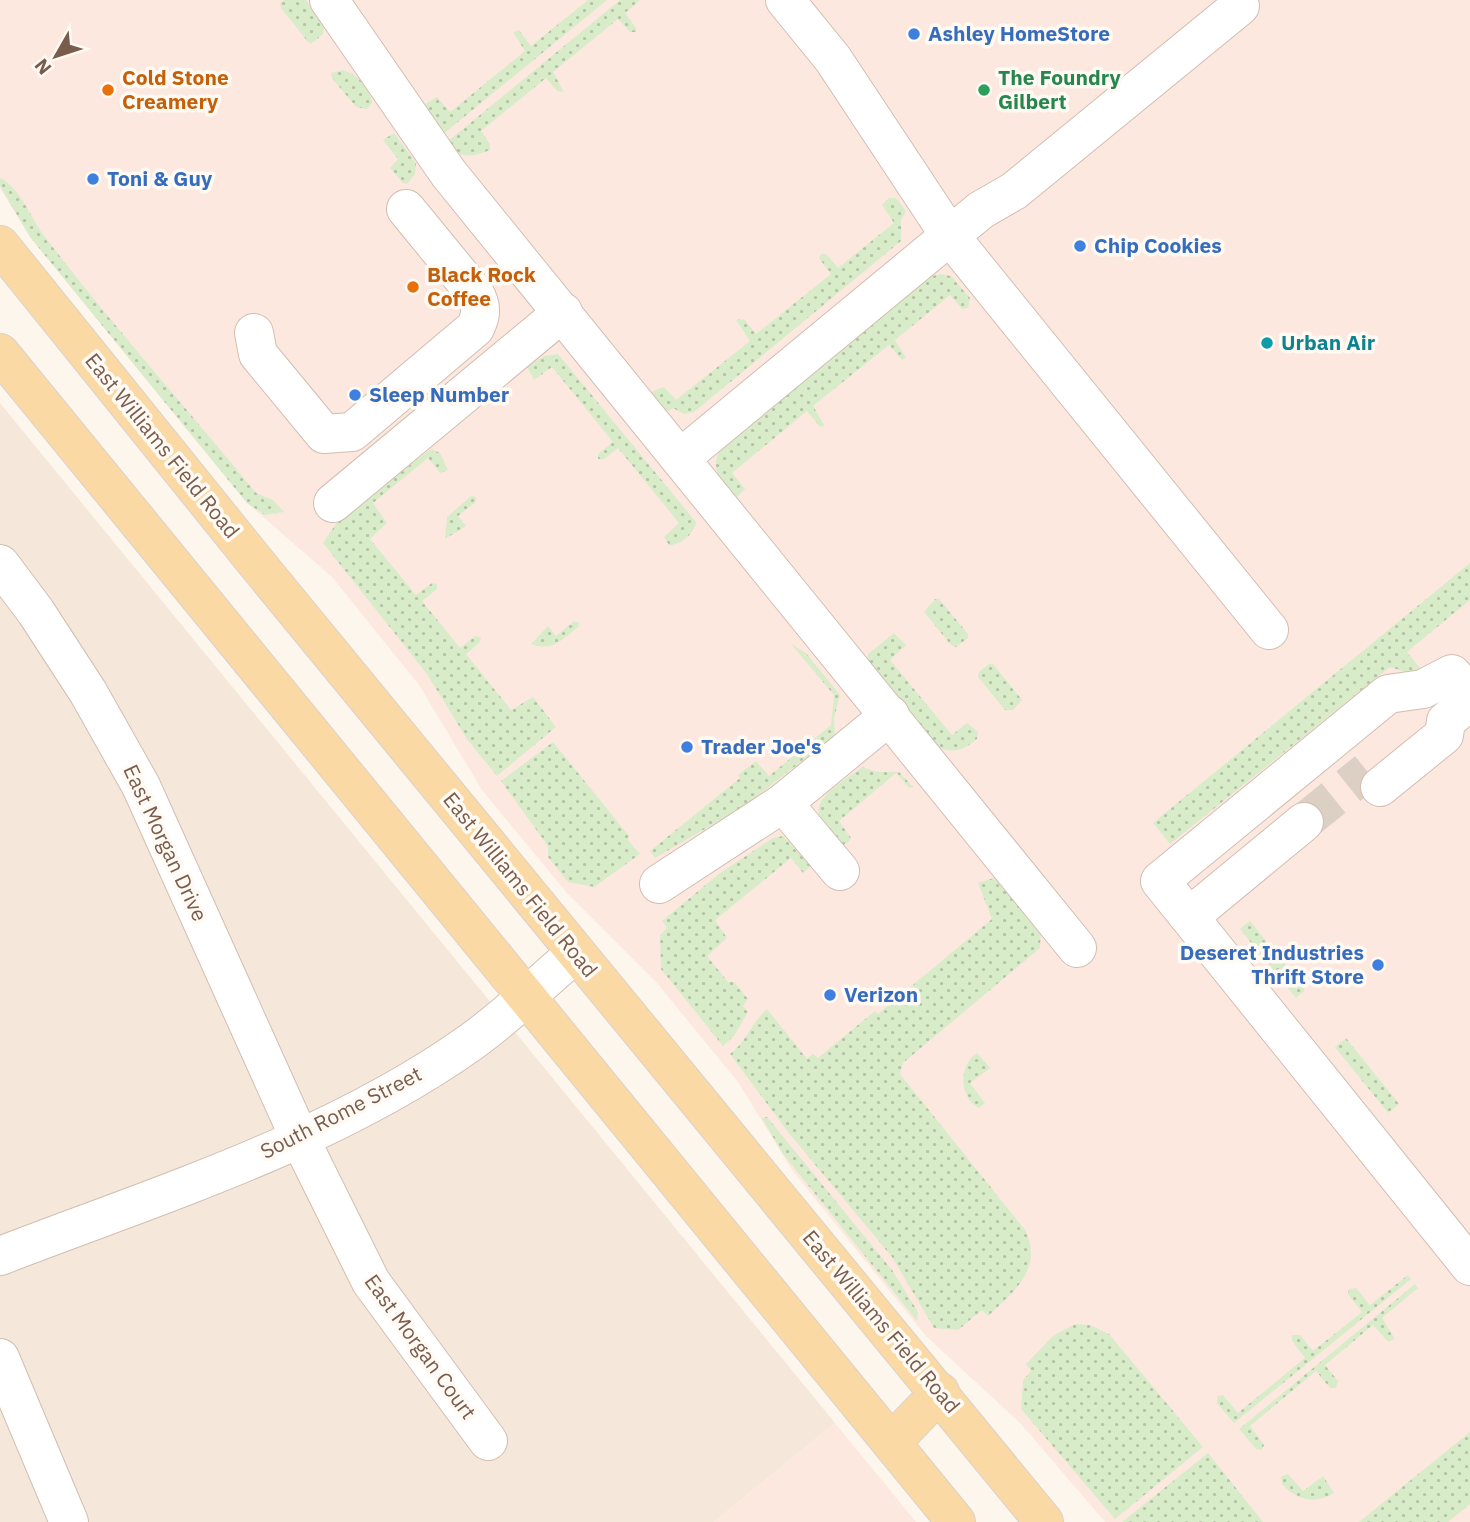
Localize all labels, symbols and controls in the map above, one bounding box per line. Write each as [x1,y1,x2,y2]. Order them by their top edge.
place label: Ashley HomeStore [928,19,1110,47]
north arrow [21,21,91,91]
marker: Ashley HomeStore [906,26,922,42]
text: N [29,54,56,80]
place label: Cold Stone Creamery [122,63,229,115]
place label: The Foundry Gilbert [998,63,1121,115]
marker: Cold Stone Creamery [100,82,116,98]
marker: The Foundry Gilbert [976,82,992,98]
place label: Toni & Guy [107,164,213,192]
marker: Toni & Guy [85,171,101,187]
place label: Chip Cookies [1094,231,1222,259]
marker: Chip Cookies [1072,238,1088,254]
place label: Black Rock Coffee [427,260,537,312]
marker: Black Rock Coffee [405,279,421,295]
place label: Urban Air [1281,328,1376,356]
marker: Urban Air [1259,335,1275,351]
street label: East Williams Field Road [79,347,246,544]
place label: Sleep Number [369,380,510,408]
marker: Sleep Number [347,387,363,403]
place label: Trader Joe's [701,732,822,760]
marker: Trader Joe's [679,739,695,755]
street label: East Morgan Drive [117,760,214,925]
street label: East Williams Field Road [437,786,604,983]
place label: Deseret Industries Thrift Store [1180,938,1364,990]
marker: Deseret Industries Thrift Store [1370,957,1386,973]
place label: Verizon [844,980,918,1008]
marker: Verizon [822,987,838,1003]
street label: South Rome Street [255,1059,426,1165]
street label: East Williams Field Road [797,1224,967,1419]
street label: East Morgan Court [359,1268,483,1425]

